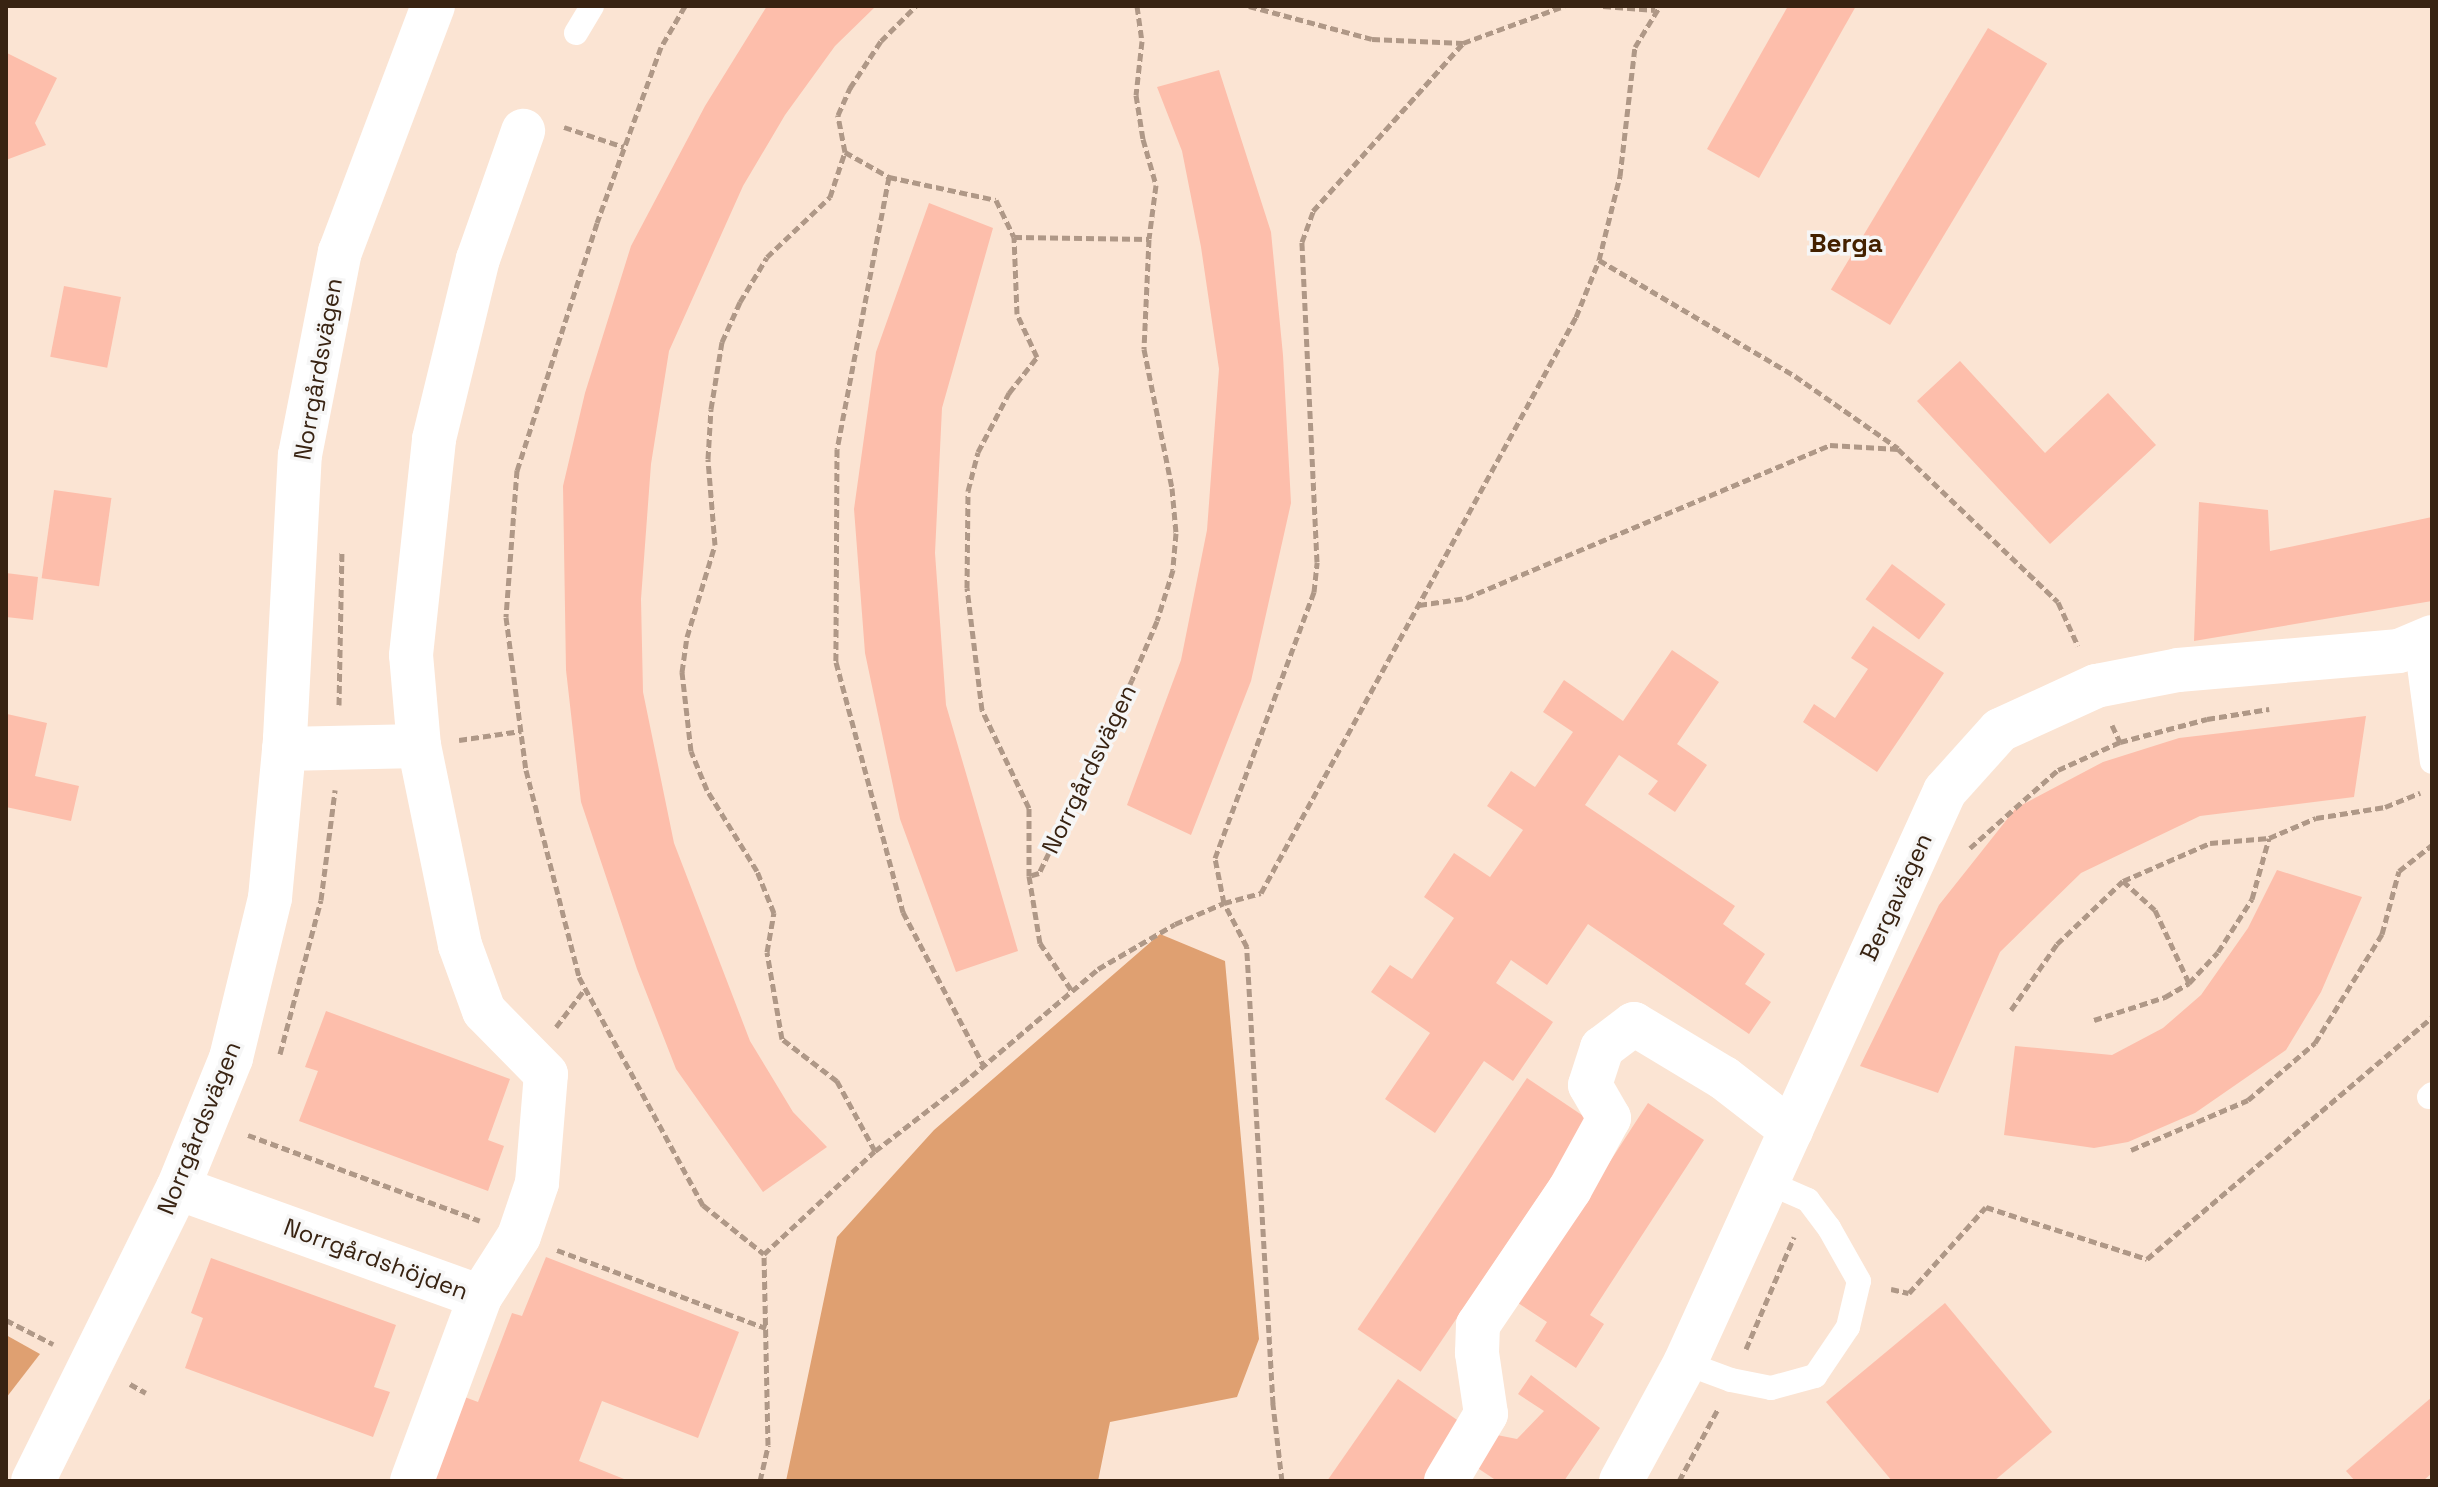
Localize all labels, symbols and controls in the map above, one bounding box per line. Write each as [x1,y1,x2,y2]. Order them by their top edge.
district label: Berga [1809,228,1883,260]
street label: Norrgårdsvägen [288,276,348,462]
street label: Norrgårdsvägen [1036,680,1142,858]
street label: Bergavägen [1854,829,1938,965]
street label: Norrgårdsvägen [151,1037,247,1219]
street label: Norrgårdshöjden [280,1212,472,1306]

